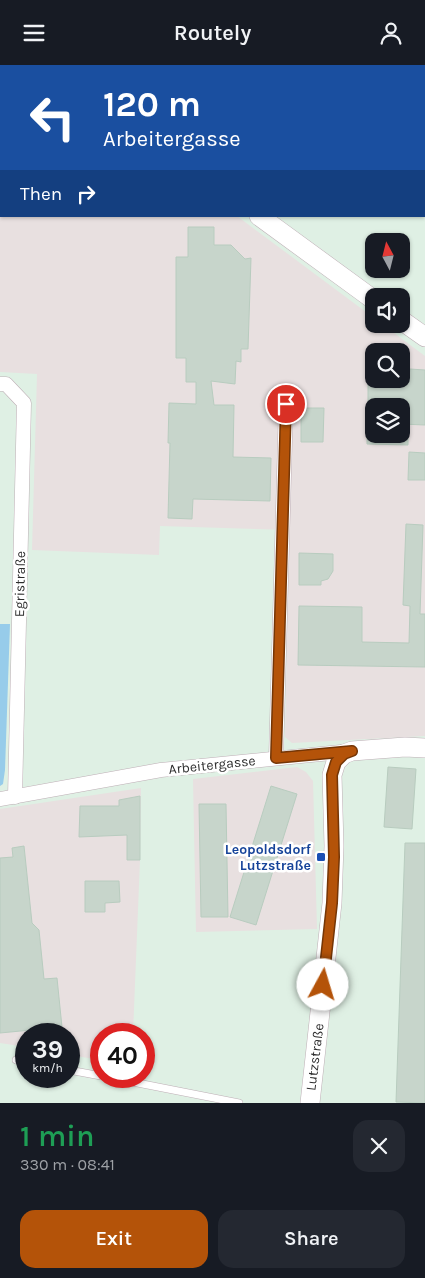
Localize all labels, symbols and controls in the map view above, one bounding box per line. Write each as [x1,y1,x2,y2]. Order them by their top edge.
icon: menu [20,19,48,47]
icon: person [377,19,405,47]
text: Routely [174,20,251,46]
text: 120 m [103,84,201,125]
icon: left [20,85,85,150]
text: Arbeitergasse [103,126,241,152]
icon: right [72,180,100,208]
text: Then [20,183,62,205]
north arrow [365,233,410,277]
map controls [365,233,410,443]
button: sound [365,288,410,333]
button: search [365,343,410,388]
pin [265,383,307,425]
icon: arrive [272,390,300,418]
button: layers [365,398,410,443]
street label: Egristraße [11,551,29,617]
street label: Arbeitergasse [168,752,256,778]
place label: Leopoldsdorf Lutzstraße [225,841,312,874]
marker: Leopoldsdorf Lutzstraße [315,851,327,863]
position arrow [296,958,348,1010]
street label: Lutzstraße [302,1022,328,1092]
speed limit sign: 40 [90,1023,155,1088]
text: 39 [32,1035,63,1064]
text: km/h [32,1061,63,1075]
text: 1 min [20,1118,94,1154]
button: close [353,1120,405,1172]
text: 330 m · 08:41 [20,1155,115,1174]
button: Exit [20,1210,208,1268]
button: Share [218,1210,405,1268]

